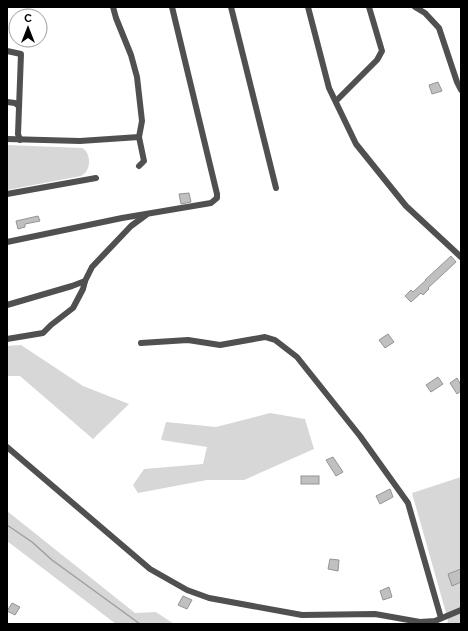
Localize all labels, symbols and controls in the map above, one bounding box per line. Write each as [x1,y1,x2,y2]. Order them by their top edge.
north arrow [8,8,48,48]
text: С [24,12,32,25]

